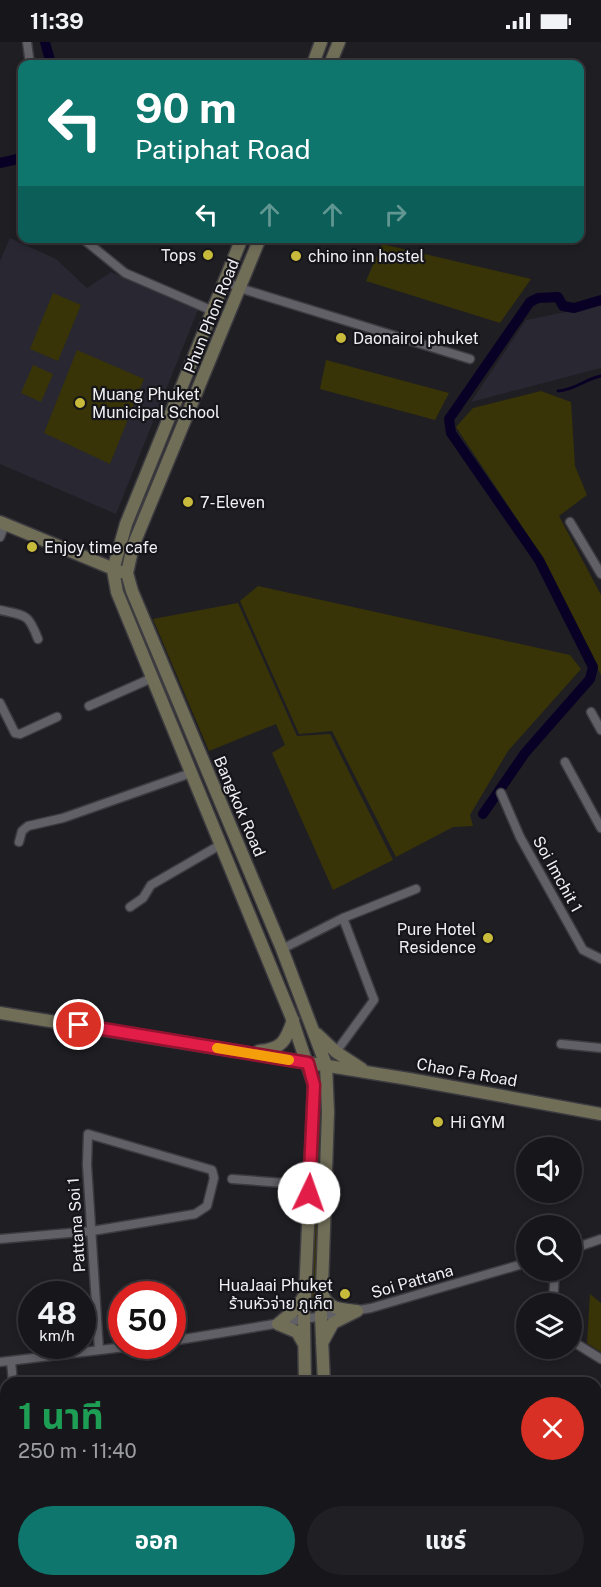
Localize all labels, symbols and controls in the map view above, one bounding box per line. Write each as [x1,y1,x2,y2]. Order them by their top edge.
text: 11:39 [30,8,84,34]
text: 90 m [135,83,237,132]
icon: left [36,84,114,162]
text: Patiphat Road [135,133,311,165]
icon: left [190,198,223,231]
icon: ahead [253,198,286,231]
icon: ahead [316,198,349,231]
icon: right [379,198,412,231]
place label: Tops [161,246,196,265]
place label: chino inn hostel [308,247,425,266]
marker: Tops [201,248,215,262]
marker: chino inn hostel [289,249,303,263]
street label: Phun Phon Road [180,256,243,376]
place label: Daonairoi phuket [353,329,479,348]
marker: Daonairoi phuket [334,331,348,345]
place label: Muang Phuket Municipal School [92,385,220,422]
marker: Muang Phuket Municipal School [73,396,87,410]
place label: 7-Eleven [200,493,265,512]
marker: 7-Eleven [181,495,195,509]
place label: Enjoy time cafe [44,538,158,557]
marker: Enjoy time cafe [25,540,39,554]
street label: Bangkok Road [210,753,269,859]
street label: Soi Imchit 1 [529,833,586,916]
place label: Pure Hotel Residence [397,920,476,957]
marker: Pure Hotel Residence [481,931,495,945]
pin [53,999,104,1050]
icon: arrive [62,1008,95,1041]
street label: Chao Fa Road [415,1054,519,1091]
place label: Hi GYM [450,1113,505,1132]
marker: Hi GYM [431,1115,445,1129]
map controls [516,1137,582,1359]
button: sound [516,1137,582,1203]
position arrow [277,1161,341,1225]
street label: Pattana Soi 1 [64,1177,89,1273]
button: search [516,1215,582,1281]
street label: Soi Pattana [369,1261,455,1302]
place label: HuaJaai Phuket ร้านหัวจ่าย ภูเก็ต [219,1276,333,1313]
speed limit sign: 50 [108,1281,186,1359]
marker: HuaJaai Phuket ร้านหัวจ่าย ภูเก็ต [338,1287,352,1301]
button: layers [516,1293,582,1359]
text: 48 [37,1295,77,1331]
text: km/h [39,1327,75,1344]
text: 1 นาที [18,1395,104,1437]
button: close [521,1397,584,1460]
text: 250 m · 11:40 [18,1439,137,1463]
button: ออก [18,1506,295,1575]
button: แชร์ [307,1506,584,1575]

